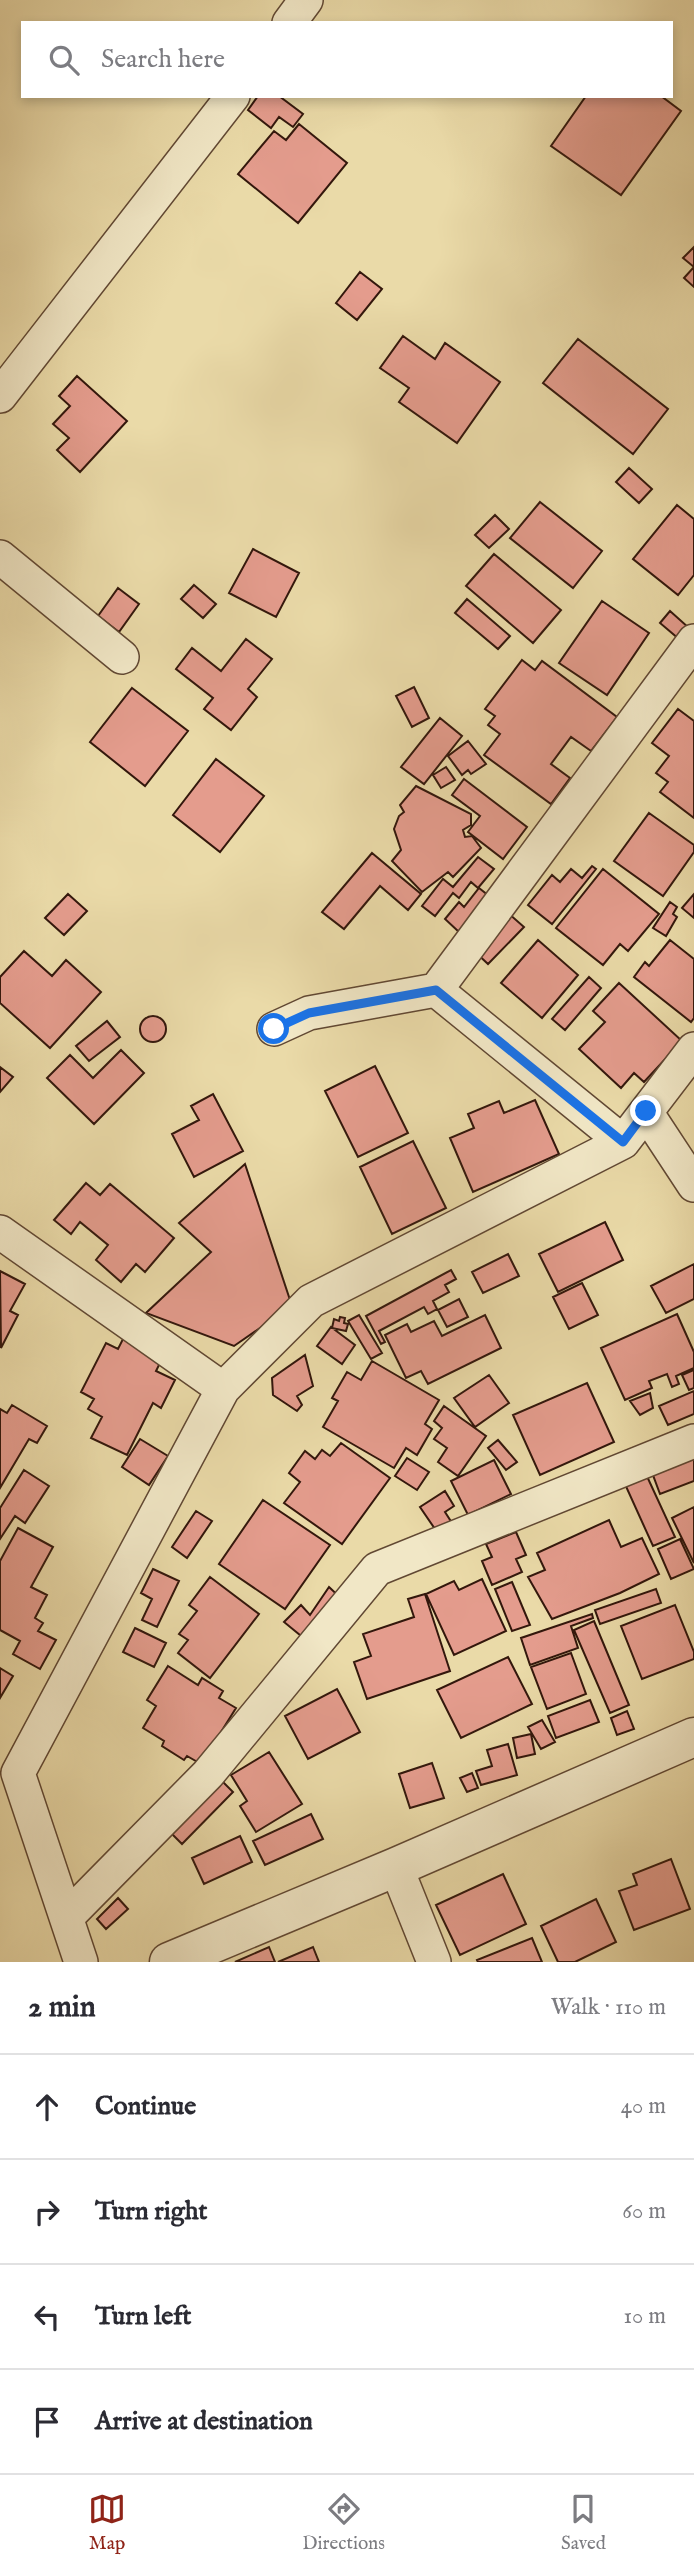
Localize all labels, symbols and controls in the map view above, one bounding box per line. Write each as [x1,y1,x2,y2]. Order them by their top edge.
search box [21,21,673,98]
icon: search [45,41,83,79]
text: Search here [101,43,225,76]
route start [258,1013,289,1044]
route end [630,1095,661,1126]
text: 2 min [28,1989,96,2027]
text: Walk · 110 m [551,1993,666,2022]
icon: ahead [28,2088,66,2126]
text: Continue [95,2090,196,2123]
text: 40 m [621,2092,666,2121]
icon: right [28,2193,66,2231]
text: Turn right [95,2195,208,2228]
text: 60 m [622,2197,666,2226]
icon: left [28,2298,66,2336]
text: Turn left [95,2300,192,2333]
text: 10 m [623,2302,666,2331]
icon: arrive [28,2403,66,2441]
text: Arrive at destination [95,2405,313,2438]
tab: Map [88,2490,126,2556]
tab: Directions [302,2490,385,2556]
tab: Saved [561,2490,606,2556]

